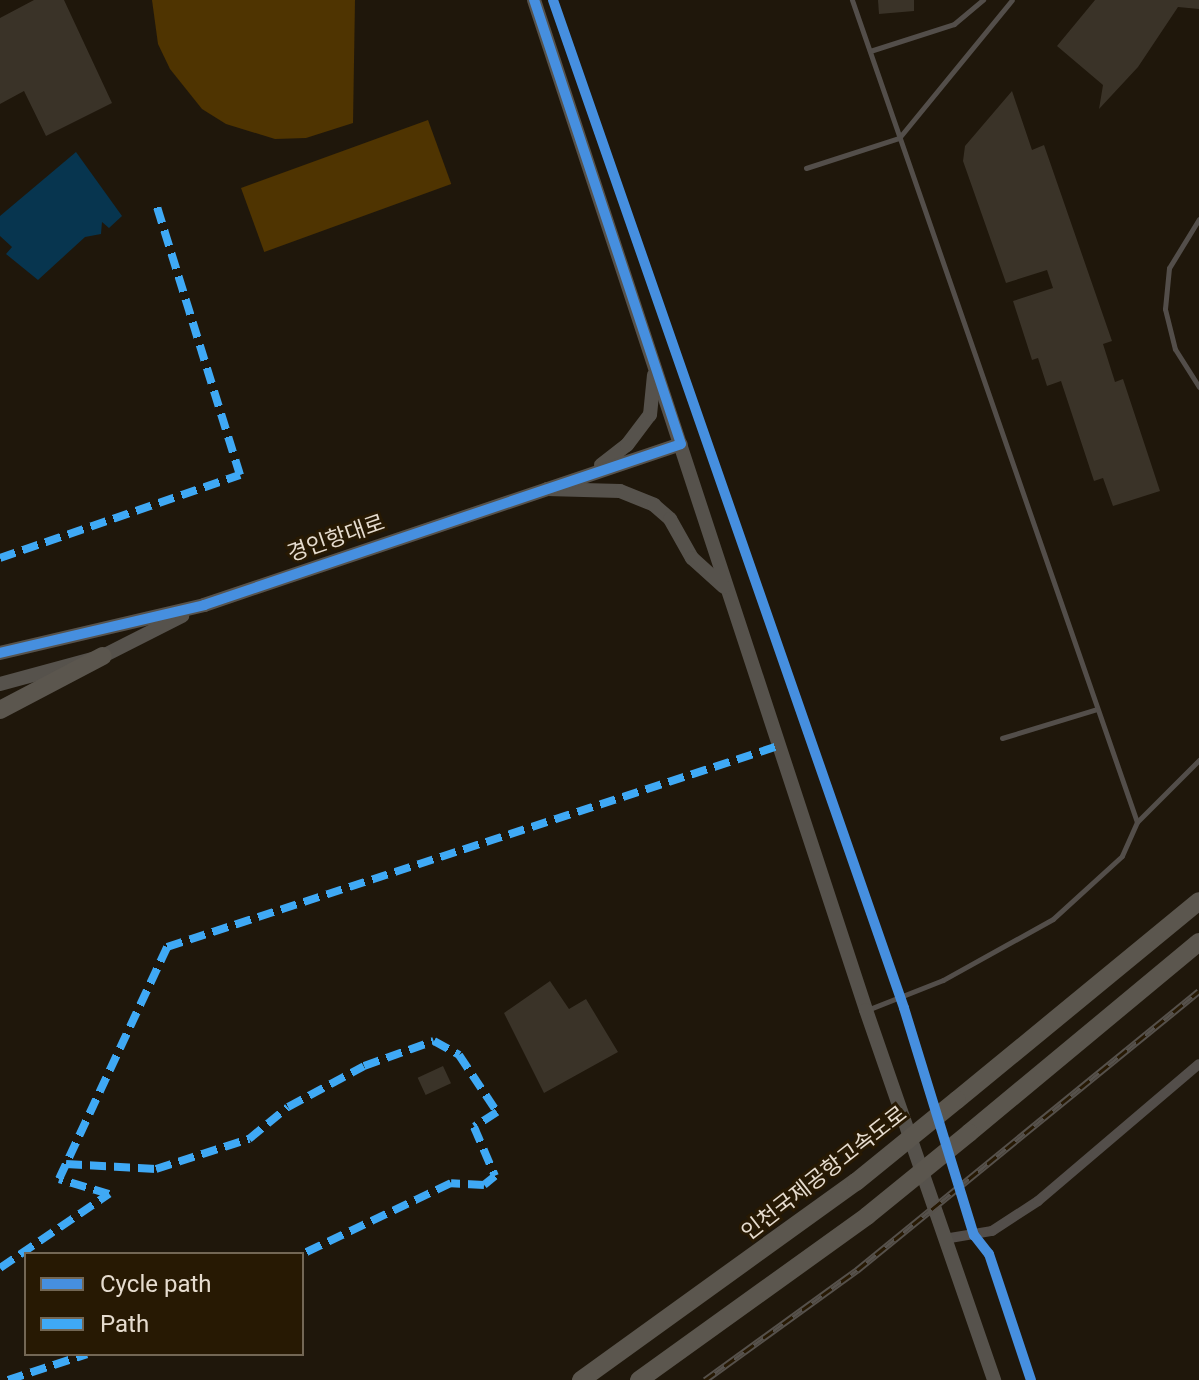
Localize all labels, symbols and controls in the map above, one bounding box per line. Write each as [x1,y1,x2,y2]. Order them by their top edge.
street label: 경인항대로 [284,509,388,567]
street label: 인천국제공항고속도로 [736,1100,912,1246]
legend [24,1252,304,1356]
text: Cycle path [100,1270,212,1298]
text: Path [100,1310,149,1338]

